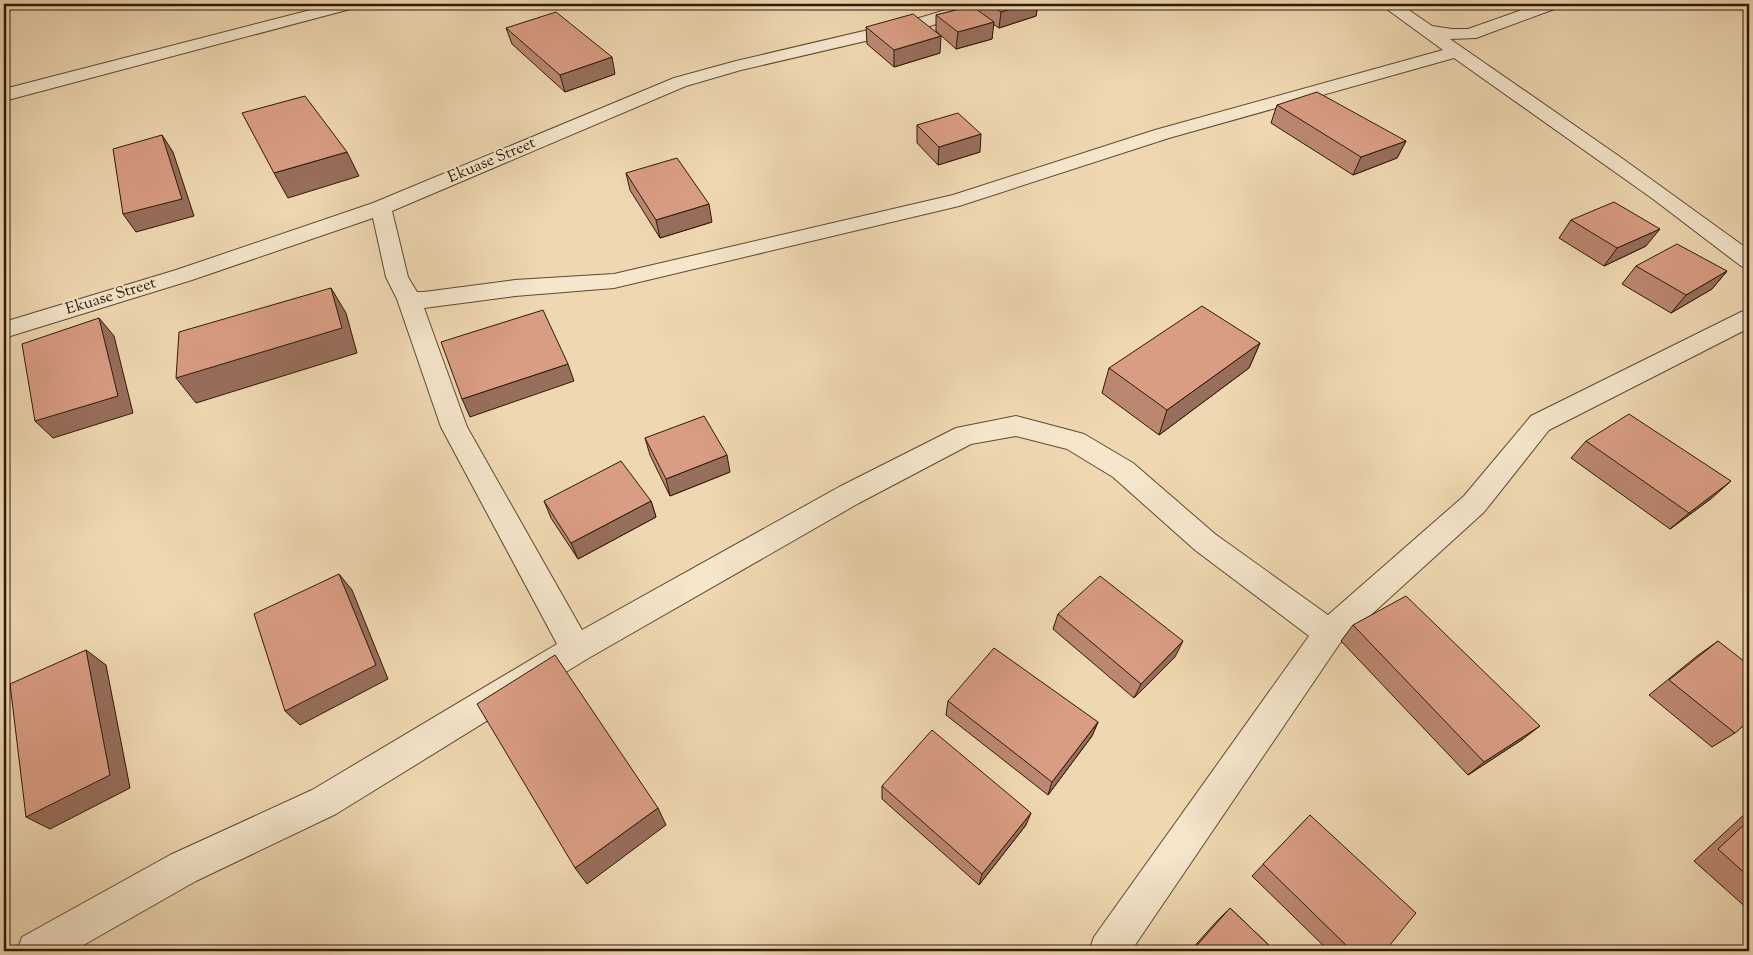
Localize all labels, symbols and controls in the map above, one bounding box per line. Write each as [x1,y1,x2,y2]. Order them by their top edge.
street label: Ekuase Street [444,132,540,190]
street label: Ekuase Street [63,272,160,322]

